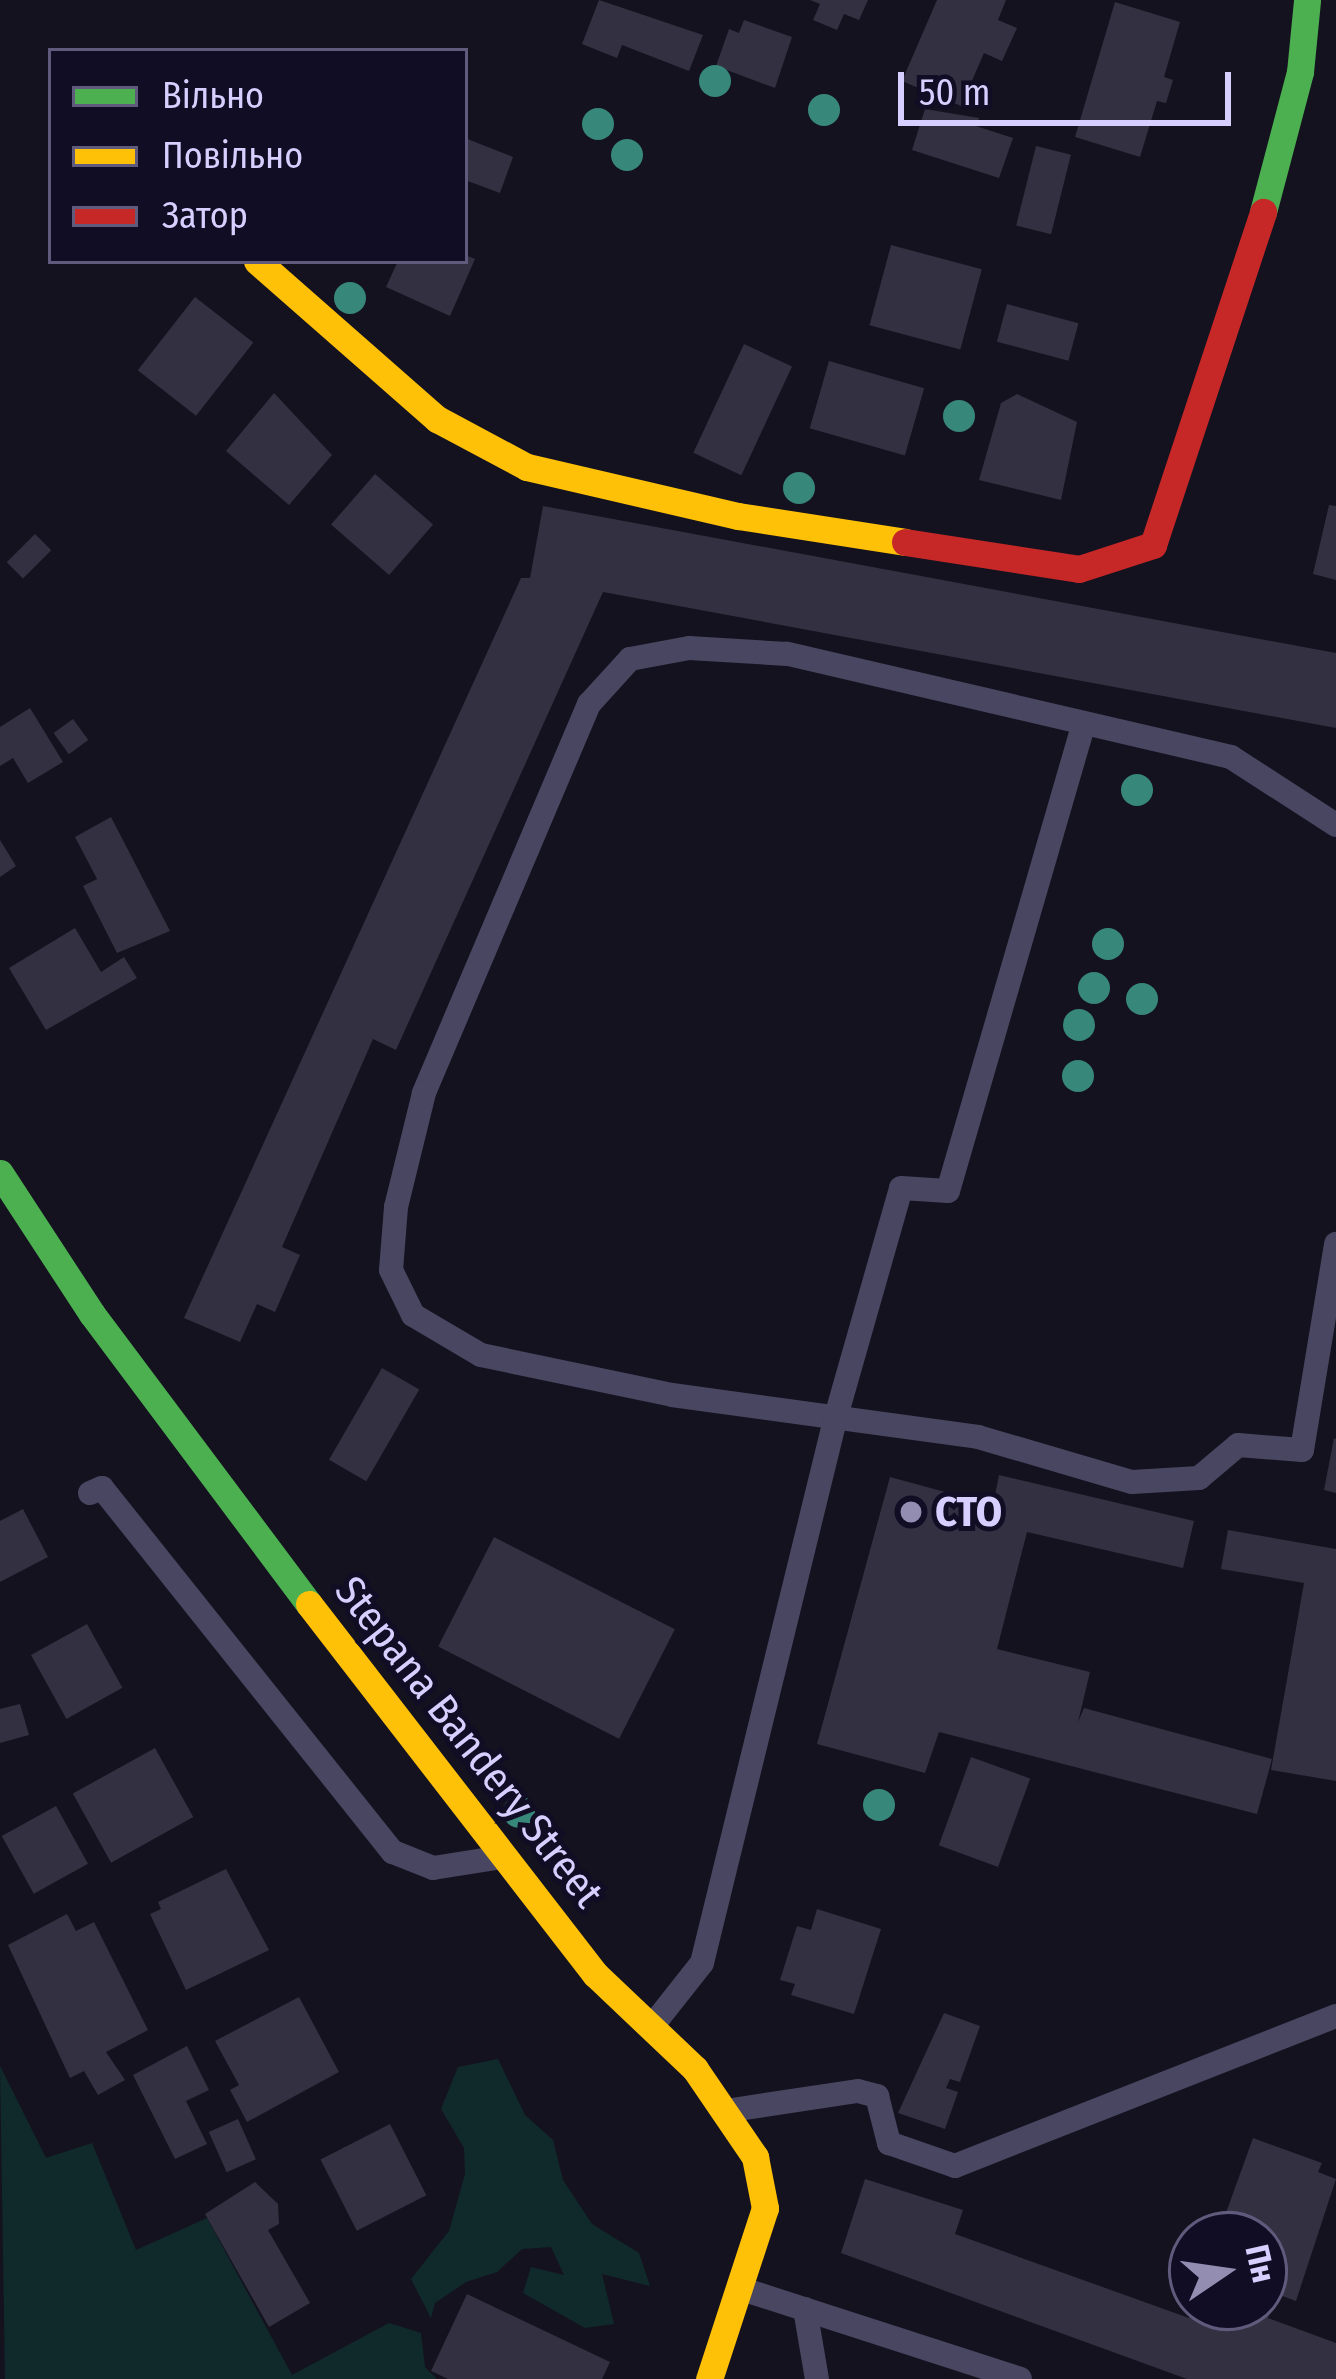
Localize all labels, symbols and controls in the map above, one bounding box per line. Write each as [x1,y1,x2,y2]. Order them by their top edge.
legend [48,48,468,264]
scale bar [904,48,1237,122]
text: 50 m [919,71,990,115]
text: Вільно [162,74,264,118]
text: Повільно [162,134,303,178]
text: Затор [162,194,248,238]
place label: СТО [935,1487,1002,1537]
marker: СТО [898,1499,924,1525]
street label: Stepana Bandery Street [324,1567,614,1917]
north arrow [1168,2211,1288,2331]
text: Пн [1236,2241,1284,2286]

